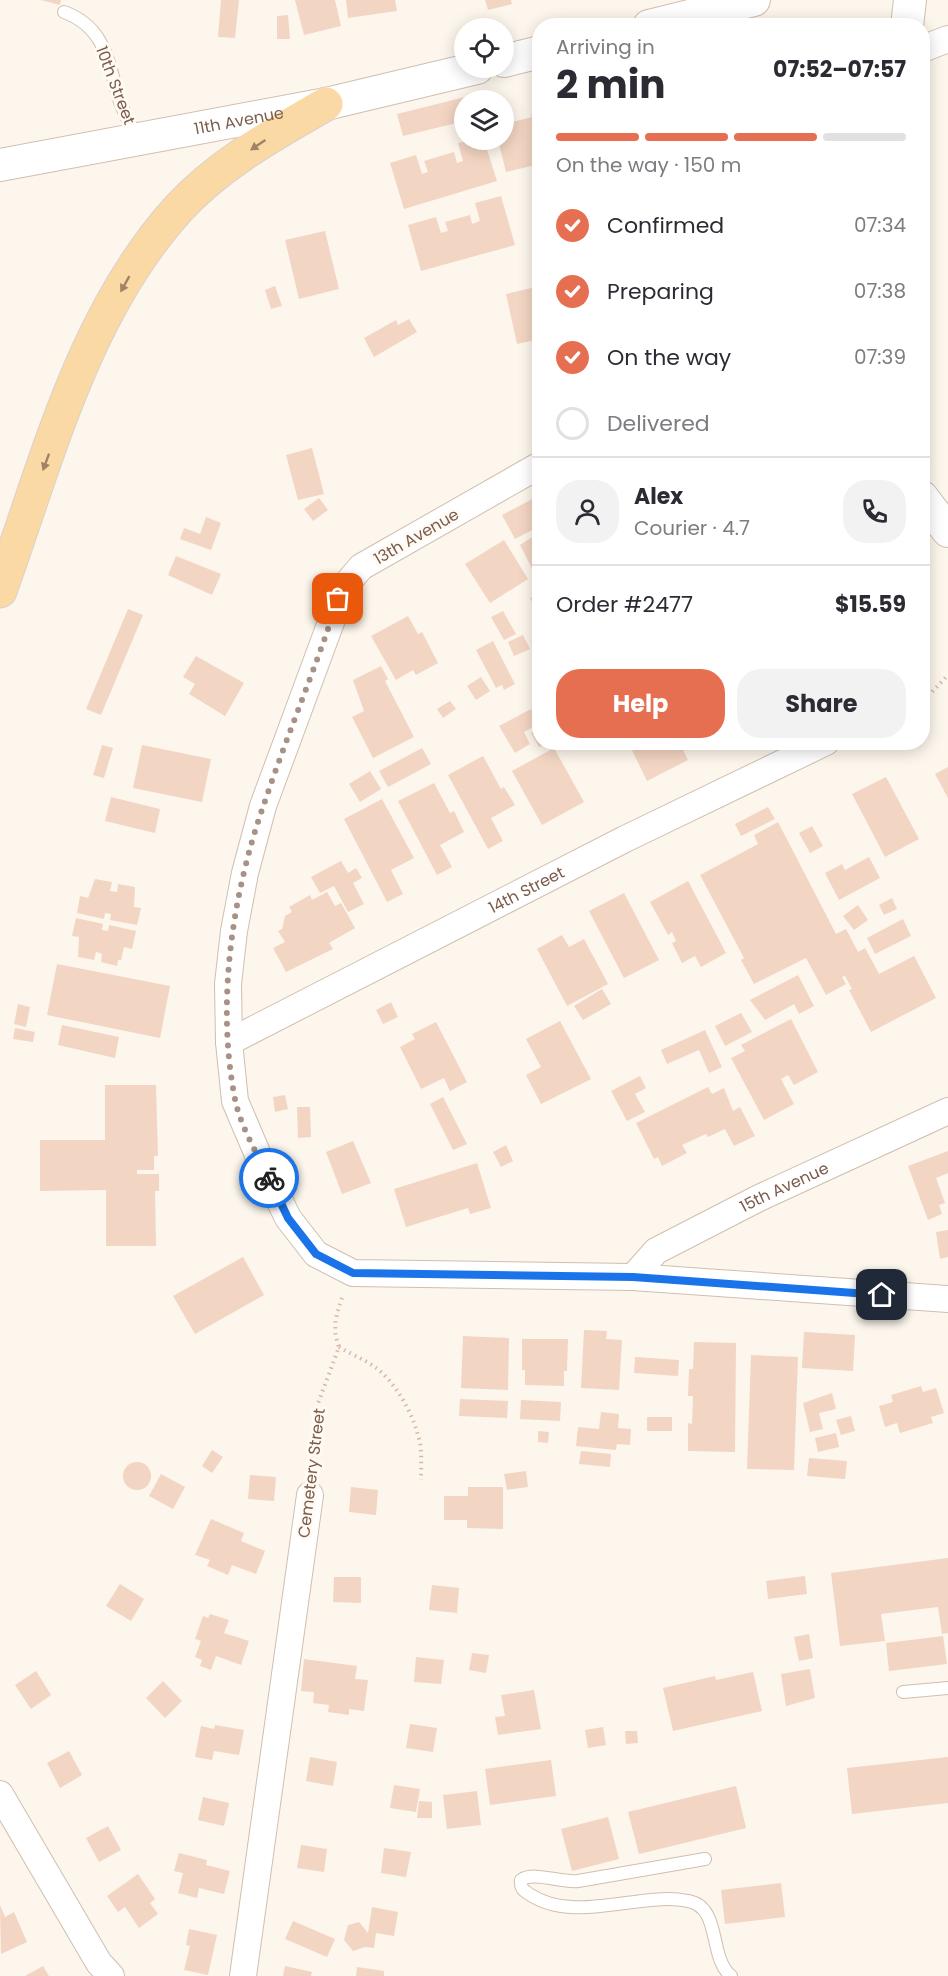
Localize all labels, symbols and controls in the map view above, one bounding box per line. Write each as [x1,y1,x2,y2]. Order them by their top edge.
map controls [454,18,514,150]
button: locate [454,18,514,78]
text: Arriving in [556,33,655,61]
street label: 10th Street [90,43,141,128]
text: 07:52–07:57 [773,54,906,85]
text: 2 min [556,57,666,112]
button: layers [454,90,514,150]
street label: 11th Avenue [192,101,286,140]
one-way arrow [250,139,266,150]
text: On the way · 150 m [556,151,741,179]
icon: check [556,209,589,242]
text: Confirmed [607,210,724,241]
text: 07:34 [854,211,906,239]
icon: check [556,275,589,308]
one-way arrow [119,276,130,292]
text: Preparing [607,276,714,307]
text: 07:38 [854,277,906,305]
icon: check [556,341,589,374]
text: On the way [607,342,731,373]
text: 07:39 [854,343,906,371]
text: Delivered [607,408,710,439]
one-way arrow [41,453,51,471]
button: person [556,480,619,543]
button: phone [843,480,906,543]
text: Alex [634,481,683,512]
street label: 13th Avenue [369,503,463,570]
text: Courier · 4.7 [634,514,750,542]
pin [312,573,363,624]
icon: bag [321,582,354,615]
text: Order #2477 [556,589,693,620]
text: $15.59 [835,589,906,620]
button: Help [556,669,725,738]
button: Share [737,669,906,738]
street label: 14th Street [485,861,569,919]
courier [239,1148,299,1208]
street label: 15th Avenue [736,1156,832,1218]
icon: bike [253,1162,286,1195]
pin [856,1269,907,1320]
icon: home [865,1278,898,1311]
street label: Cemetery Street [292,1407,331,1539]

